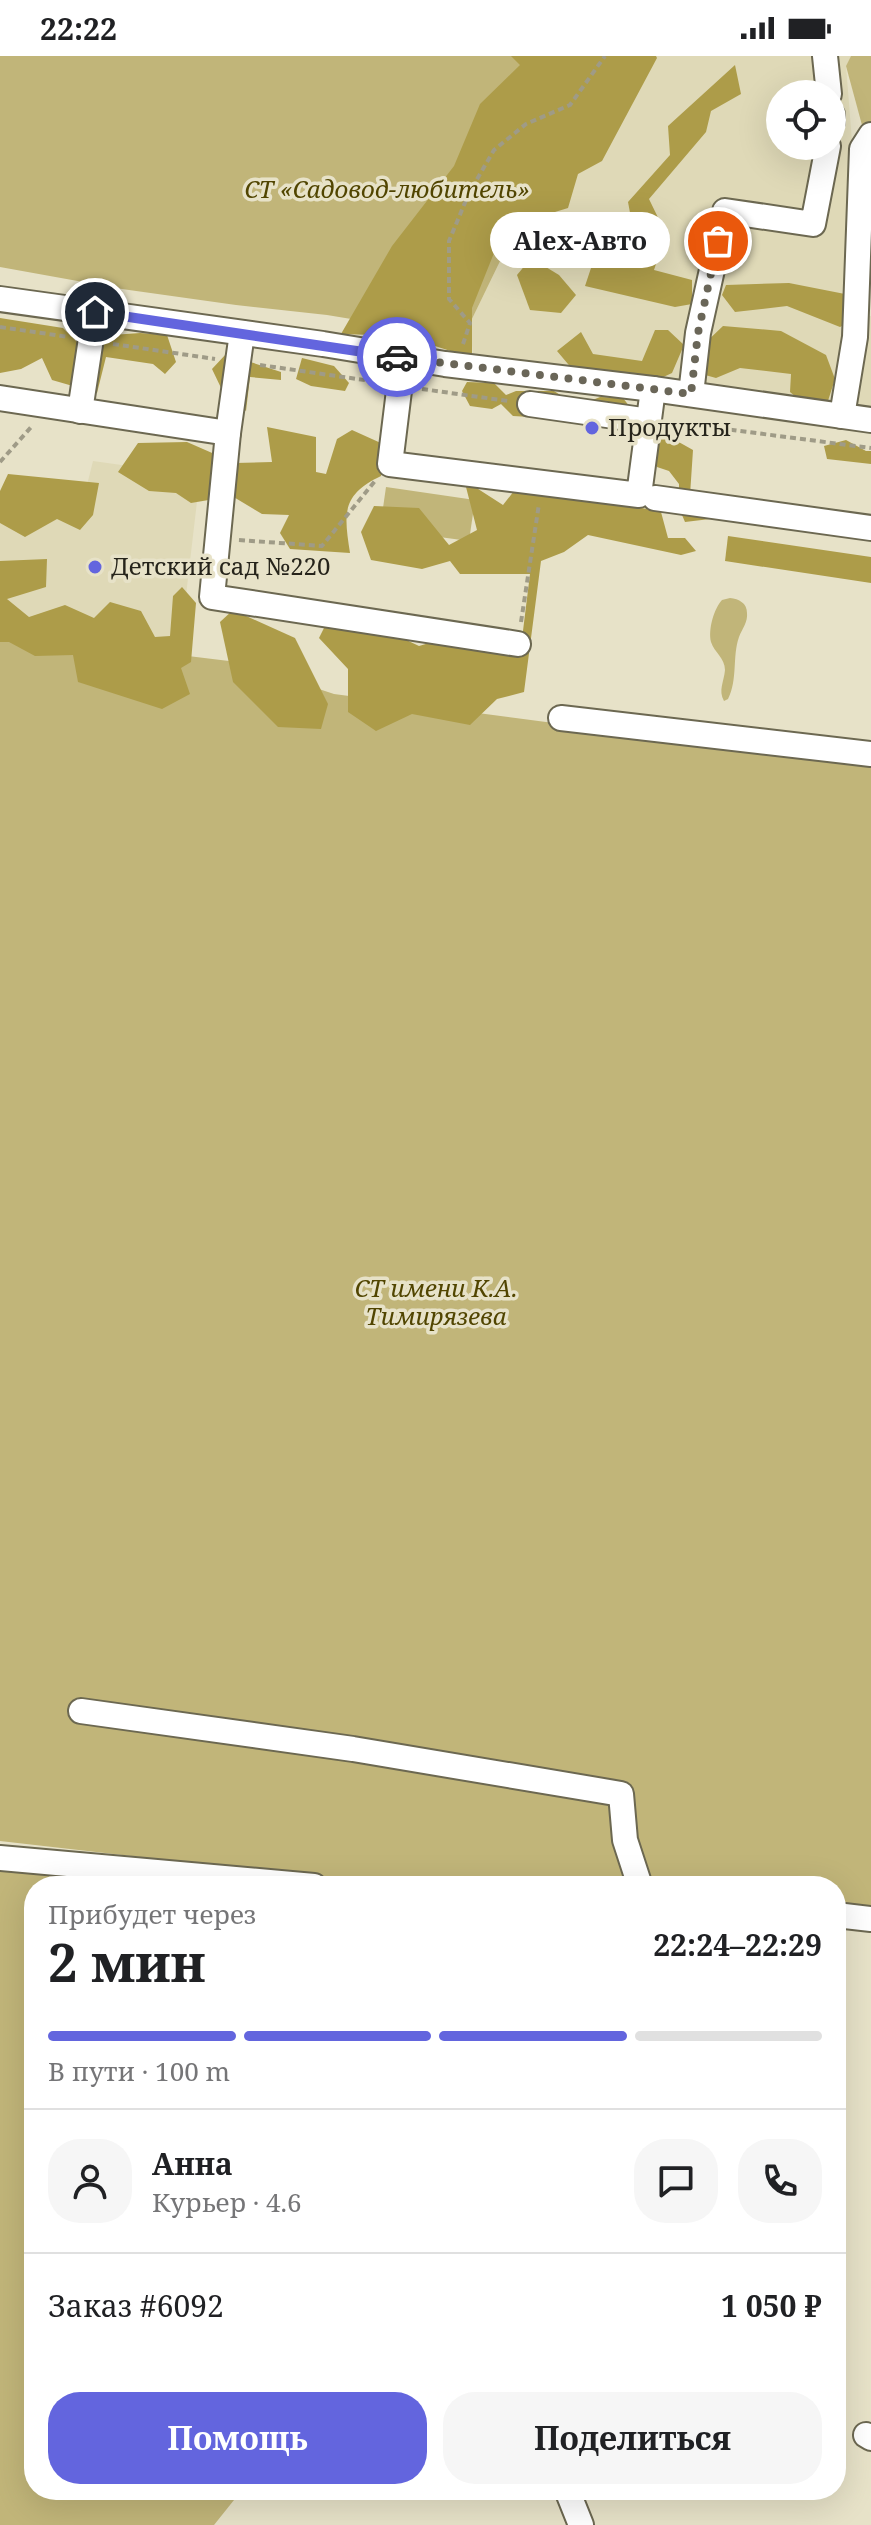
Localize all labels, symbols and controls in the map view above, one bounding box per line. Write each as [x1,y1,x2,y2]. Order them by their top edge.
text: 22:22 [40,8,117,49]
map controls [766,80,846,160]
button: locate [766,80,846,160]
park label: СТ «Садовод-любитель» [244,172,530,205]
pin [684,207,752,275]
callout: Alex-Авто [490,213,670,269]
icon: bag [696,219,740,263]
text: Alex-Авто [513,222,647,258]
pin [61,278,129,346]
icon: home [73,290,117,334]
courier [357,317,437,397]
icon: car [375,335,419,379]
place label: Продукты [608,410,731,443]
marker: Продукты [583,419,601,437]
place label: Детский сад №220 [111,549,330,582]
marker: Детский сад №220 [86,558,104,576]
park label: СТ имени К.А. Тимирязева [355,1271,517,1332]
text: Прибудет через [48,1896,256,1932]
text: 22:24–22:29 [653,1924,822,1965]
text: 2 мин [48,1926,206,1997]
text: В пути · 100 m [48,2053,230,2089]
button: person [48,2139,132,2223]
button: chat [634,2139,718,2223]
button: phone [738,2139,822,2223]
text: Анна [152,2143,233,2184]
text: Курьер · 4.6 [152,2184,302,2220]
text: Заказ #6092 [48,2285,224,2326]
text: 1 050 ₽ [721,2285,822,2326]
button: Помощь [48,2392,427,2484]
button: Поделиться [443,2392,822,2484]

